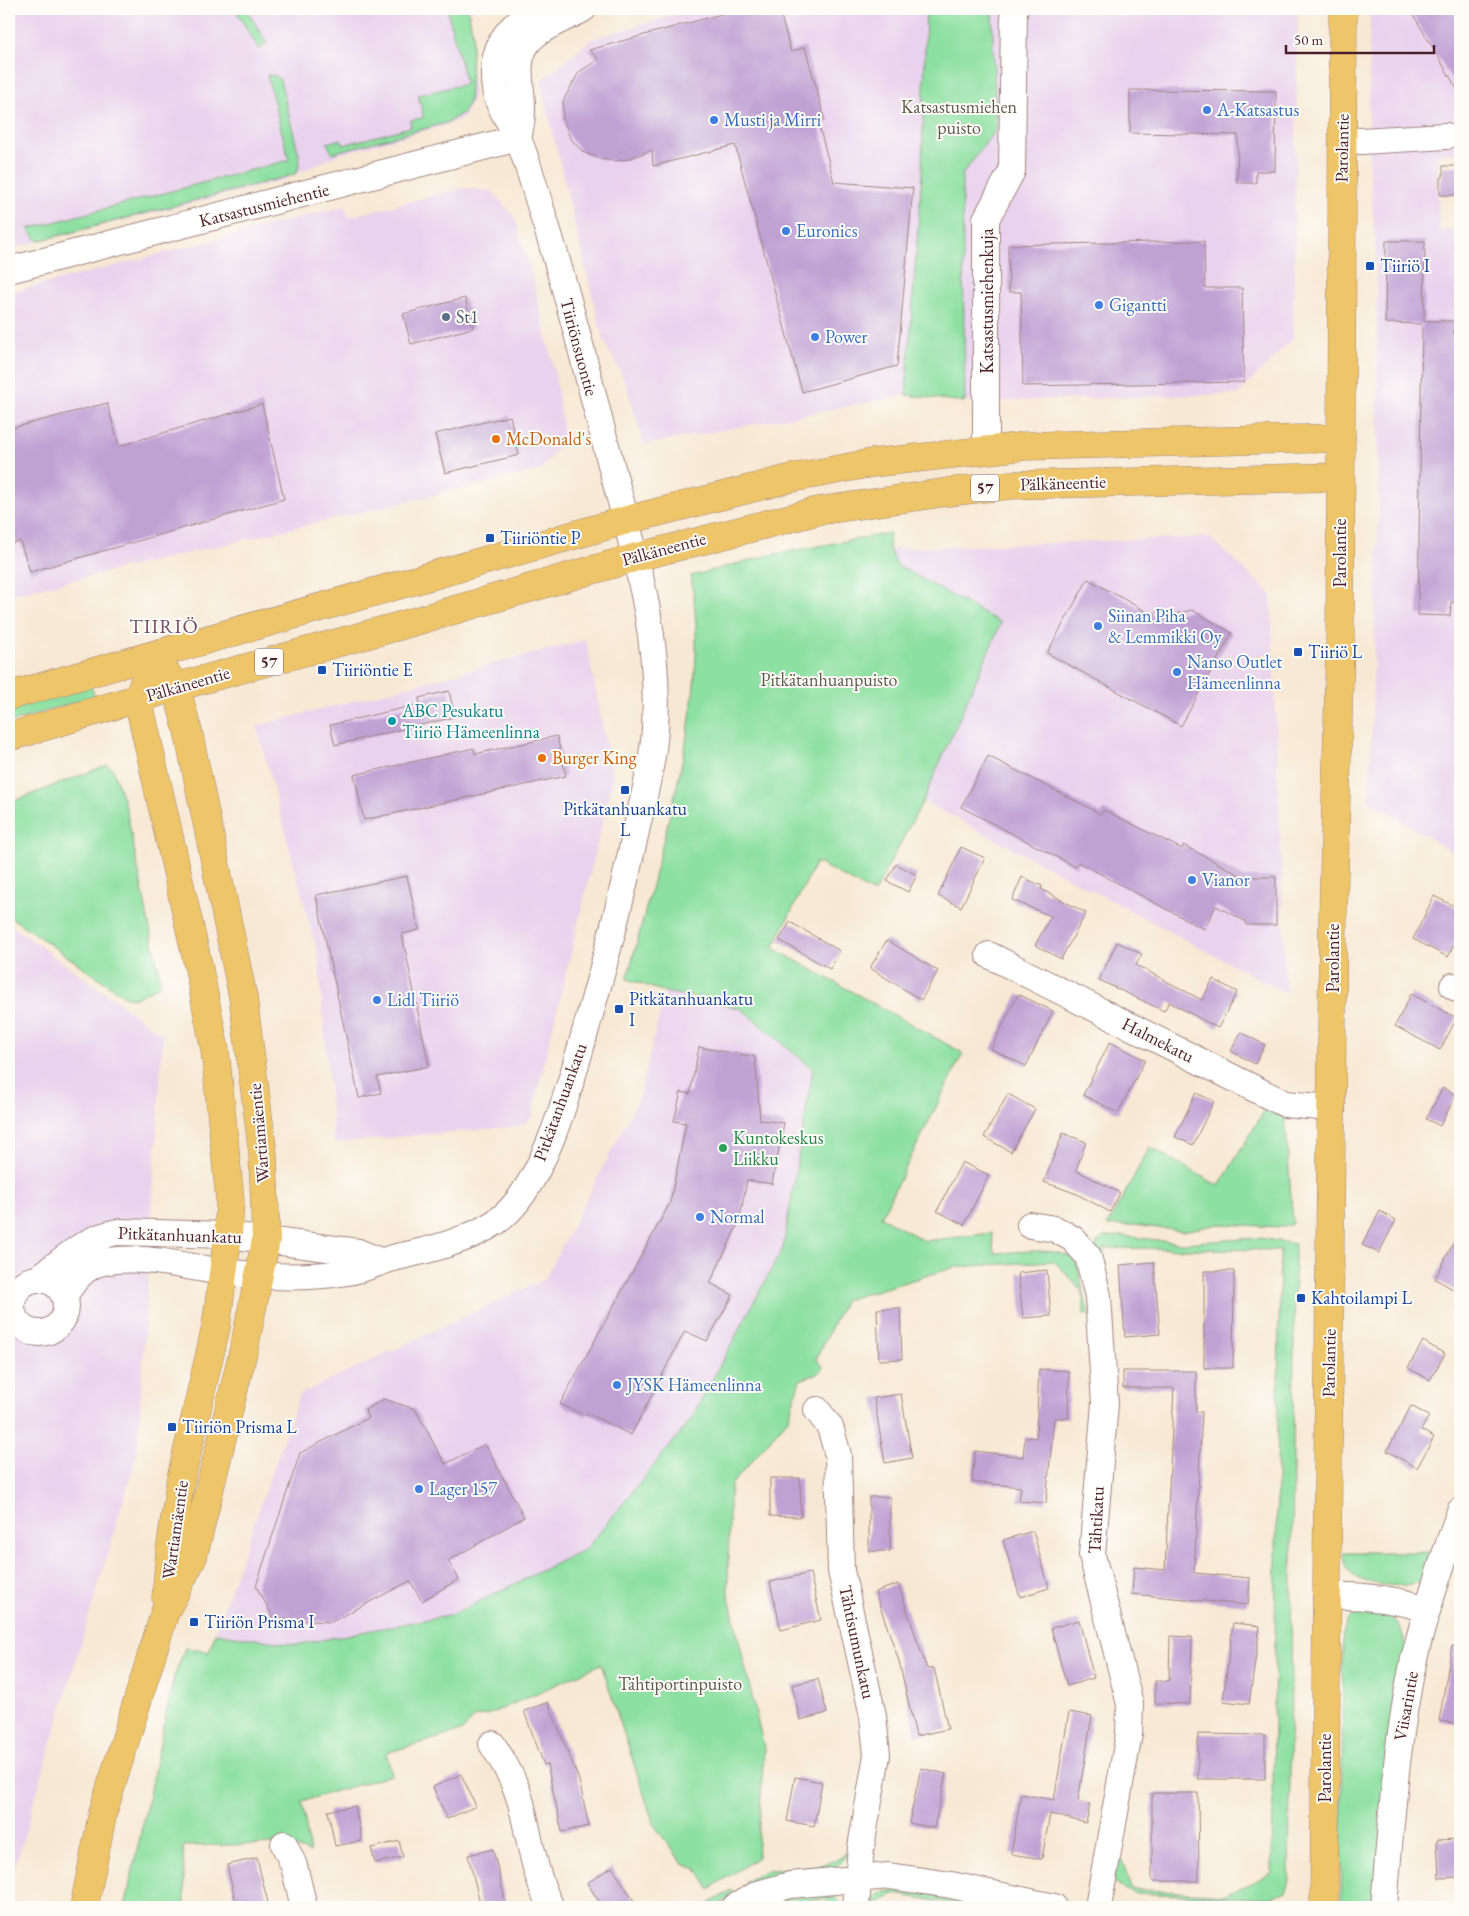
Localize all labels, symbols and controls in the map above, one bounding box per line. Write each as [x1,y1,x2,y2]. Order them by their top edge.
scale bar [1286,22,1434,54]
text: 50 m [1294,30,1323,49]
park label: Katsastusmiehen puisto [901,95,1018,139]
place label: A-Katsastus [1216,98,1299,121]
marker: A-Katsastus [1201,104,1213,116]
place label: Musti ja Mirri [724,108,822,131]
street label: Parolantie [1329,113,1354,183]
marker: Musti ja Mirri [708,114,720,126]
street label: Katsastusmiehentie [196,177,331,232]
place label: Euronics [796,219,858,242]
marker: Euronics [780,225,792,237]
street label: Katsastusmiehenkuja [975,228,998,374]
place label: Tiiriö I [1380,254,1430,277]
marker: Tiiriö I [1364,260,1376,272]
place label: Gigantti [1109,293,1167,316]
street label: Tiiriönsuontie [555,295,604,398]
marker: Gigantti [1093,299,1105,311]
place label: St1 [456,305,479,328]
marker: St1 [440,311,452,323]
place label: Power [825,325,868,348]
marker: Power [809,331,821,343]
place label: McDonald's [506,427,591,450]
marker: McDonald's [490,433,502,445]
street label: Pälkäneentie [1020,470,1106,495]
road number: 57 [971,474,999,502]
street label: Parolantie [1328,519,1351,587]
place label: Tiiriöntie P [500,526,580,549]
street label: Pälkäneentie [619,526,708,571]
marker: Tiiriöntie P [484,532,496,544]
place label: Siinan Piha & Lemmikki Oy [1108,604,1222,648]
district label: TIIRIÖ [129,613,199,639]
marker: Siinan Piha & Lemmikki Oy [1092,620,1104,632]
place label: Tiiriö L [1308,640,1363,663]
marker: Tiiriö L [1292,646,1304,658]
road number: 57 [255,649,283,676]
place label: Nanso Outlet Hämeenlinna [1187,650,1282,694]
place label: Tiiriöntie E [332,658,413,681]
street label: Pälkäneentie [143,661,232,706]
marker: Tiiriöntie E [316,664,328,676]
marker: Nanso Outlet Hämeenlinna [1171,666,1183,678]
park label: Pitkätanhuanpuisto [760,668,898,691]
place label: ABC Pesukatu Tiiriö Hämeenlinna [401,699,541,743]
marker: ABC Pesukatu Tiiriö Hämeenlinna [386,715,398,727]
place label: Burger King [552,746,637,769]
marker: Burger King [536,752,548,764]
marker: Pitkätanhuankatu L [619,784,631,796]
place label: Pitkätanhuankatu L [563,797,688,841]
place label: Vianor [1202,868,1250,891]
marker: Vianor [1186,874,1198,886]
street label: Parolantie [1321,924,1344,992]
place label: Pitkätanhuankatu I [629,987,754,1031]
place label: Lidl Tiiriö [387,988,459,1011]
marker: Lidl Tiiriö [371,994,383,1006]
marker: Pitkätanhuankatu I [613,1003,625,1015]
street label: Halmekatu [1118,1012,1199,1068]
street label: Pitkätanhuankatu [527,1039,592,1164]
street label: Wartiamäentie [243,1082,274,1184]
place label: Kuntokeskus Liikku [733,1126,824,1170]
marker: Kuntokeskus Liikku [717,1142,729,1154]
place label: Normal [710,1205,765,1228]
marker: Normal [694,1211,706,1223]
street label: Pitkätanhuankatu [118,1221,243,1248]
place label: Kahtoilampi L [1311,1286,1413,1309]
marker: Kahtoilampi L [1295,1292,1307,1304]
street label: Parolantie [1316,1328,1341,1398]
place label: JYSK Hämeenlinna [625,1373,763,1396]
marker: JYSK Hämeenlinna [611,1379,623,1391]
place label: Tiiriön Prisma L [182,1415,297,1438]
marker: Tiiriön Prisma L [166,1421,178,1433]
place label: Lager 157 [429,1477,497,1500]
street label: Wartiamäentie [156,1479,193,1581]
marker: Lager 157 [413,1483,425,1495]
street label: Tähtikatu [1082,1485,1109,1554]
street label: Tähtisumunkatu [834,1583,881,1701]
place label: Tiiriön Prisma I [204,1610,314,1633]
marker: Tiiriön Prisma I [188,1616,200,1628]
street label: Viisarintie [1388,1669,1423,1743]
park label: Tähtiportinpuisto [618,1672,742,1695]
street label: Parolantie [1313,1734,1336,1802]

